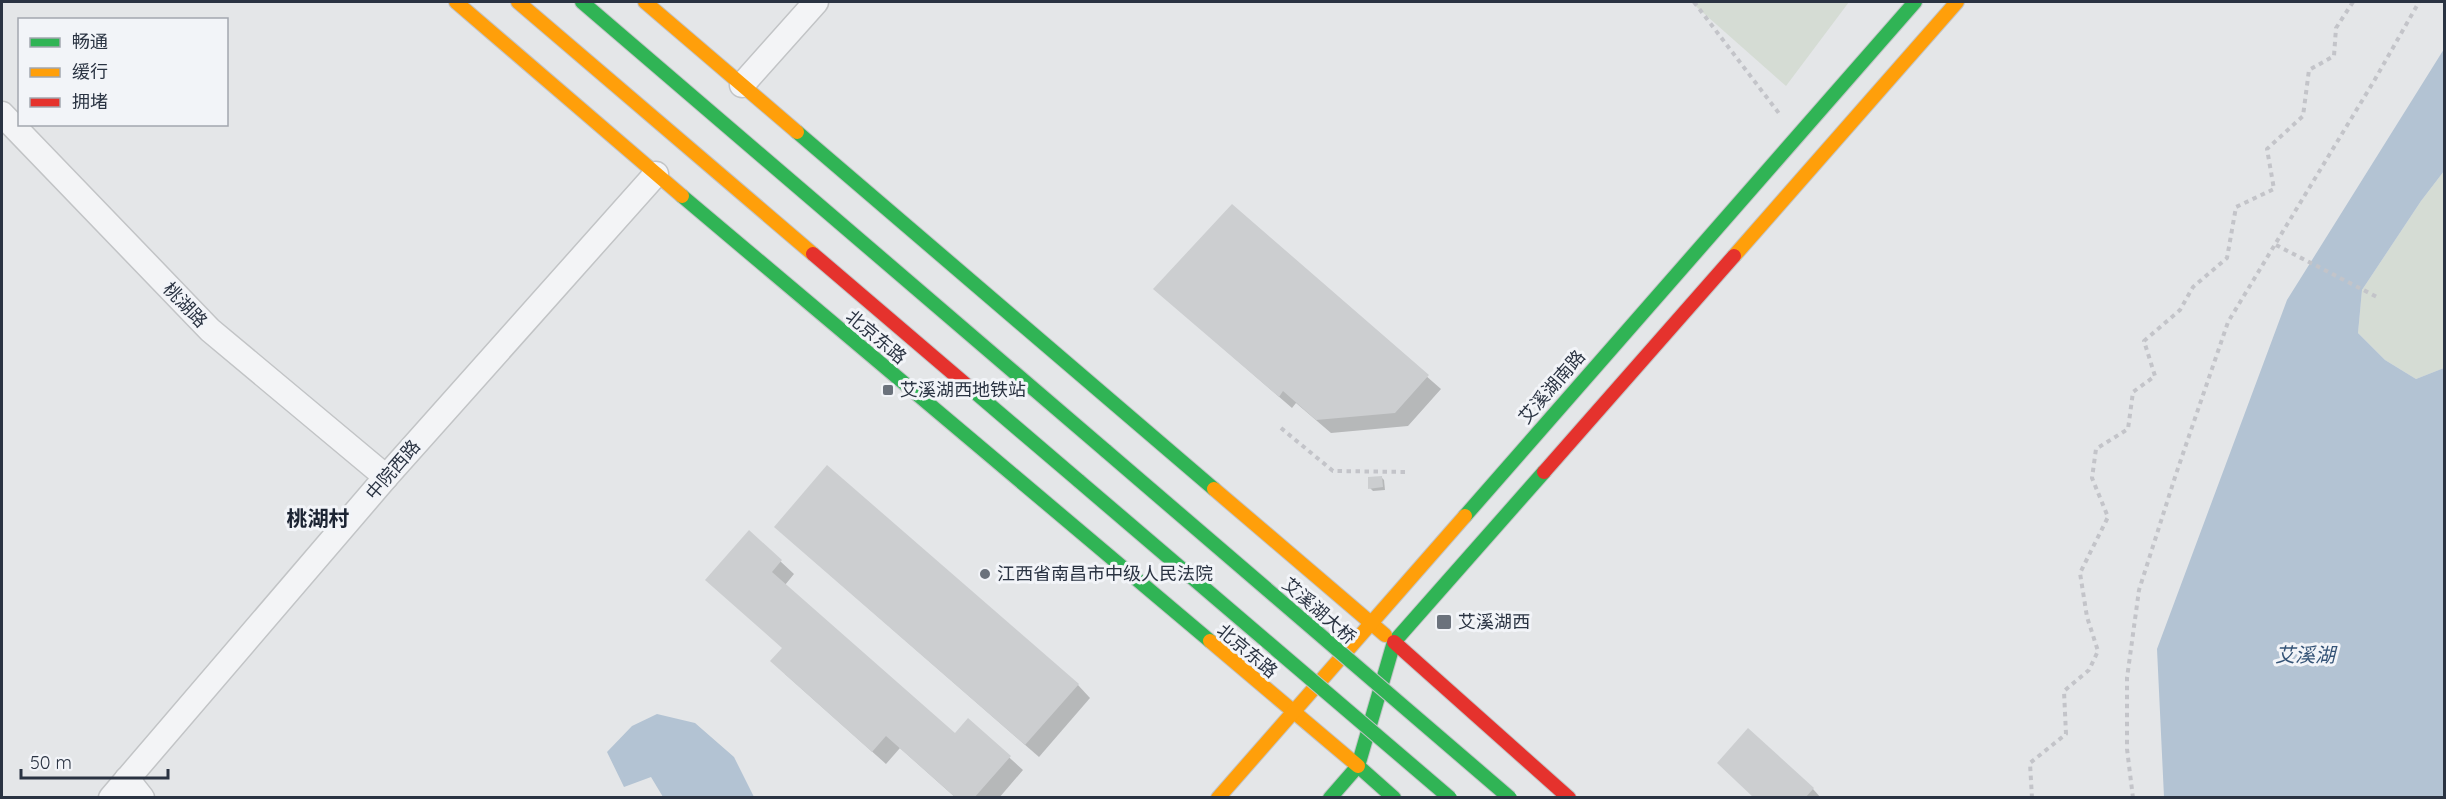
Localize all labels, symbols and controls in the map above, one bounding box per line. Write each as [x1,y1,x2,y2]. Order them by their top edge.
legend [18,18,228,126]
text: 畅通 [72,30,108,53]
text: 缓行 [72,60,108,83]
text: 拥堵 [72,90,108,113]
street label: 桃湖路 [158,277,212,332]
street label: 北京东路 [841,305,911,369]
street label: 艾溪湖南路 [1513,345,1590,428]
place label: 艾溪湖西地铁站 [900,378,1026,401]
marker: 艾溪湖西地铁站 [881,383,895,397]
street label: 中院西路 [360,435,425,504]
district label: 桃湖村 [287,505,350,531]
place label: 江西省南昌市中级人民法院 [997,562,1213,585]
marker: 江西省南昌市中级人民法院 [978,567,992,581]
street label: 艾溪湖大桥 [1278,572,1361,649]
place label: 艾溪湖西 [1458,610,1530,633]
marker: 艾溪湖西 [1435,613,1453,631]
street label: 北京东路 [1212,619,1282,683]
water label: 艾溪湖 [2275,642,2338,667]
scale bar [21,742,168,780]
text: 50 m [30,751,72,774]

